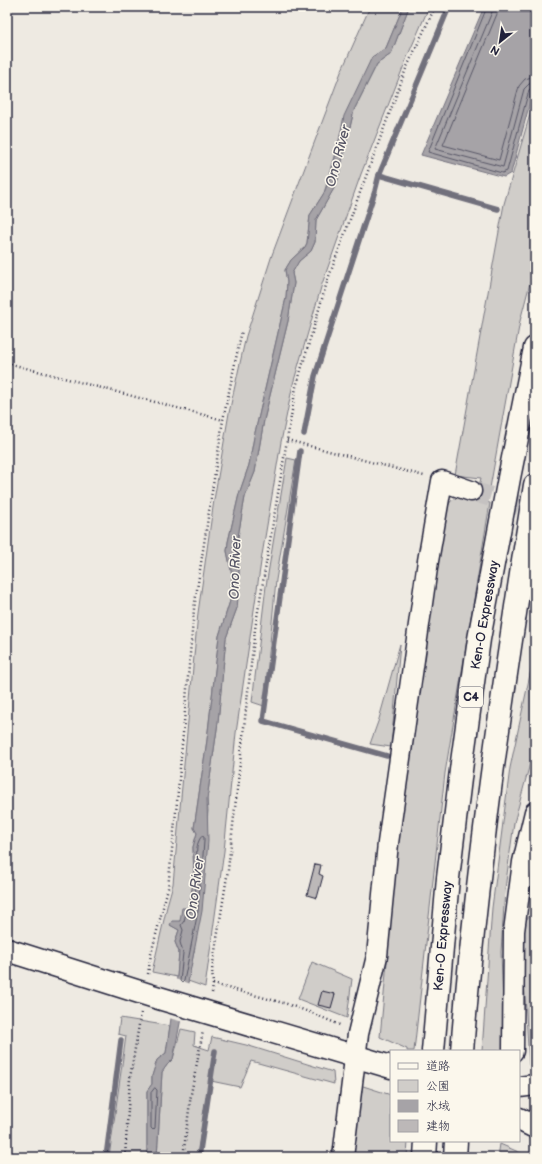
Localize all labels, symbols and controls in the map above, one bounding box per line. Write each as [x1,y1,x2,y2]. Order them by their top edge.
north arrow [480,22,520,62]
text: N [488,43,502,58]
water label: Ono River [322,122,355,189]
water label: Ono River [225,535,245,600]
street label: Ken-O Expressway [468,559,502,671]
road number: C4 [459,687,483,707]
water label: Ono River [182,855,208,920]
street label: Ken-O Expressway [430,880,456,992]
legend [390,1050,520,1142]
text: 道路 [426,1059,450,1074]
text: 公園 [426,1079,450,1094]
text: 水域 [426,1099,450,1114]
text: 建物 [426,1119,450,1134]

